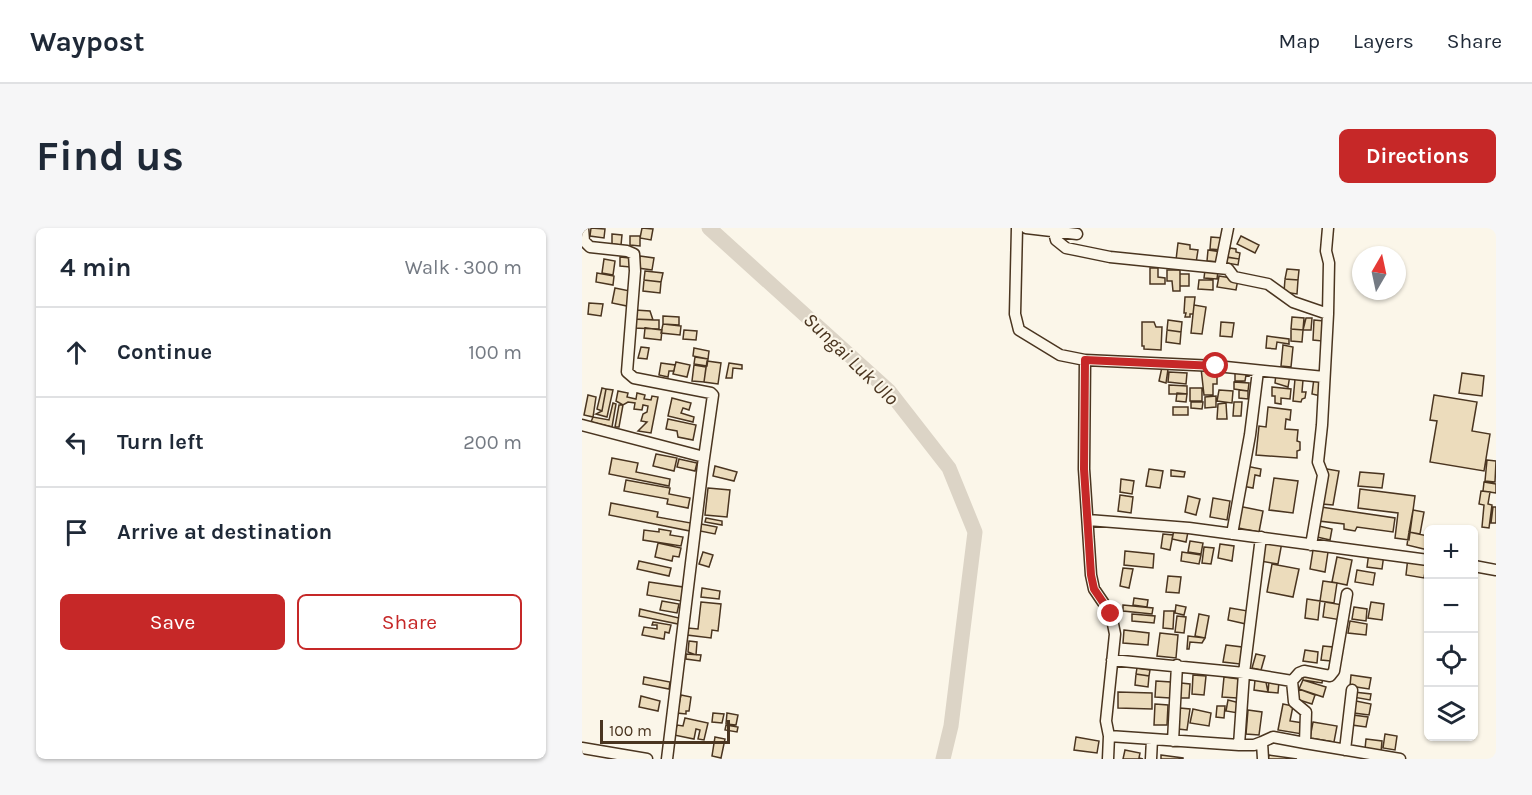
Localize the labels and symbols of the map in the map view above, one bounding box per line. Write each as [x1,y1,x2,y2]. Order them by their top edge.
north arrow [1352,246,1406,300]
water label: Sungai Luk Ulo [799,308,903,410]
route start [1202,352,1228,378]
route end [1097,600,1123,626]
scale bar [600,717,730,744]

